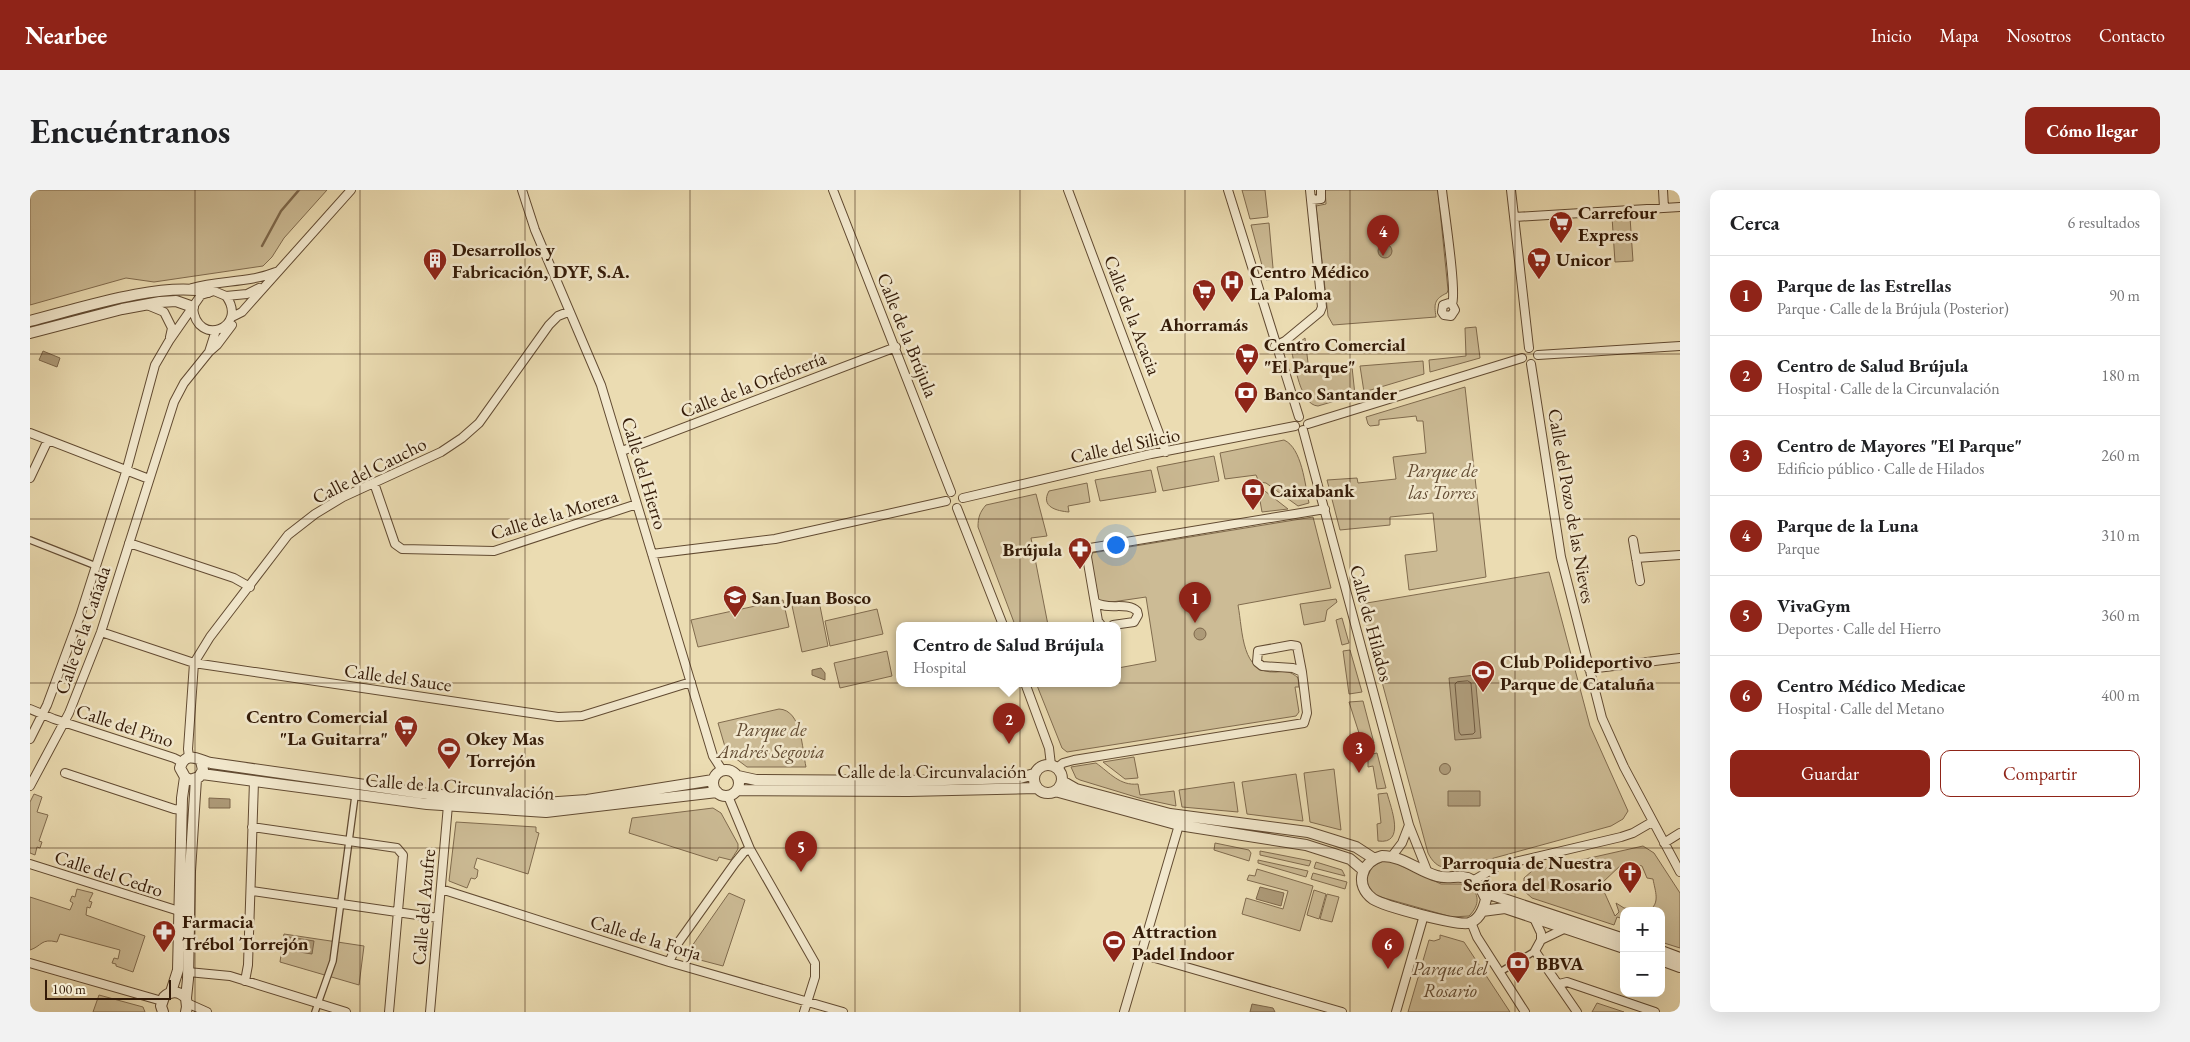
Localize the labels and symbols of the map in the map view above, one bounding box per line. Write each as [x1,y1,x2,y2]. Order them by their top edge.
place label: Carrefour Express [1578,200,1657,247]
supermarket icon: Carrefour Express [1548,210,1574,244]
pin: 4 [1367,215,1399,256]
place label: Desarrollos y Fabricación, DYF, S.A. [452,237,630,284]
supermarket icon: Unicor [1526,246,1552,280]
building icon: Desarrollos y Fabricación, DYF, S.A. [422,247,448,281]
place label: Unicor [1556,247,1612,272]
street label: Calle de la Acacia [1098,252,1167,379]
place label: Centro Médico La Paloma [1250,259,1369,306]
street label: Calle de la Brújula [871,269,944,402]
hospital icon: Centro Médico La Paloma [1219,269,1245,303]
supermarket icon: Ahorramás [1191,278,1217,312]
place label: Ahorramás [1159,312,1248,337]
place label: Centro Comercial "El Parque" [1264,332,1406,379]
supermarket icon: Centro Comercial "El Parque" [1234,342,1260,376]
street label: Calle de la Orfebrería [677,345,830,424]
bank icon: Banco Santander [1233,380,1259,414]
place label: Banco Santander [1264,381,1397,406]
street label: Calle del Pozo de las Nieves [1542,407,1601,605]
street label: Calle del Hierro [616,414,673,532]
street label: Calle del Silicio [1068,422,1182,469]
street label: Calle del Caucho [308,431,430,510]
park label: Parque de las Torres [1407,458,1478,505]
bank icon: Caixabank [1240,477,1266,511]
place label: Caixabank [1270,478,1355,503]
street label: Calle de la Morera [487,483,621,546]
your location [1103,532,1129,558]
pharmacy icon: Brújula [1067,536,1093,570]
place label: Brújula [1003,537,1063,562]
street label: Calle de la Cañada [49,562,116,698]
street label: Calle de Hilados [1344,562,1399,684]
pin: 1 [1179,582,1211,623]
school or university icon: San Juan Bosco [722,584,748,618]
place label: San Juan Bosco [752,585,872,610]
place label: Club Polideportivo Parque de Cataluña [1500,649,1655,696]
street label: Calle del Sauce [343,658,453,697]
sports icon: Club Polideportivo Parque de Cataluña [1470,659,1496,693]
street label: Calle del Pino [73,698,177,753]
pin: 2 [993,703,1025,744]
place label: Centro Comercial "La Guitarra" [246,704,389,751]
supermarket icon: Centro Comercial "La Guitarra" [393,714,419,748]
park label: Parque de Andrés Segovia [715,717,825,764]
place label: Okey Mas Torrejón [466,726,544,773]
pin: 3 [1343,732,1375,773]
sports icon: Okey Mas Torrejón [436,736,462,770]
street label: Calle de la Circunvalación [837,759,1027,784]
street label: Calle de la Circunvalación [365,767,555,806]
pin: 5 [785,831,817,872]
street label: Calle del Cedro [51,844,166,903]
street label: Calle del Azufre [406,848,441,966]
place label: Parroquia de Nuestra Señora del Rosario [1442,850,1613,897]
church icon: Parroquia de Nuestra Señora del Rosario [1617,860,1643,894]
place label: Farmacia Trébol Torrejón [182,909,309,956]
street label: Calle de la Forja [587,909,705,966]
pharmacy icon: Farmacia Trébol Torrejón [151,919,177,953]
place label: Attraction Padel Indoor [1131,919,1234,966]
pin: 6 [1372,928,1404,969]
sports icon: Attraction Padel Indoor [1101,929,1127,963]
bank icon: BBVA [1505,950,1531,984]
place label: BBVA [1536,951,1584,976]
park label: Parque del Rosario [1412,956,1488,1003]
scale bar [45,977,171,1000]

